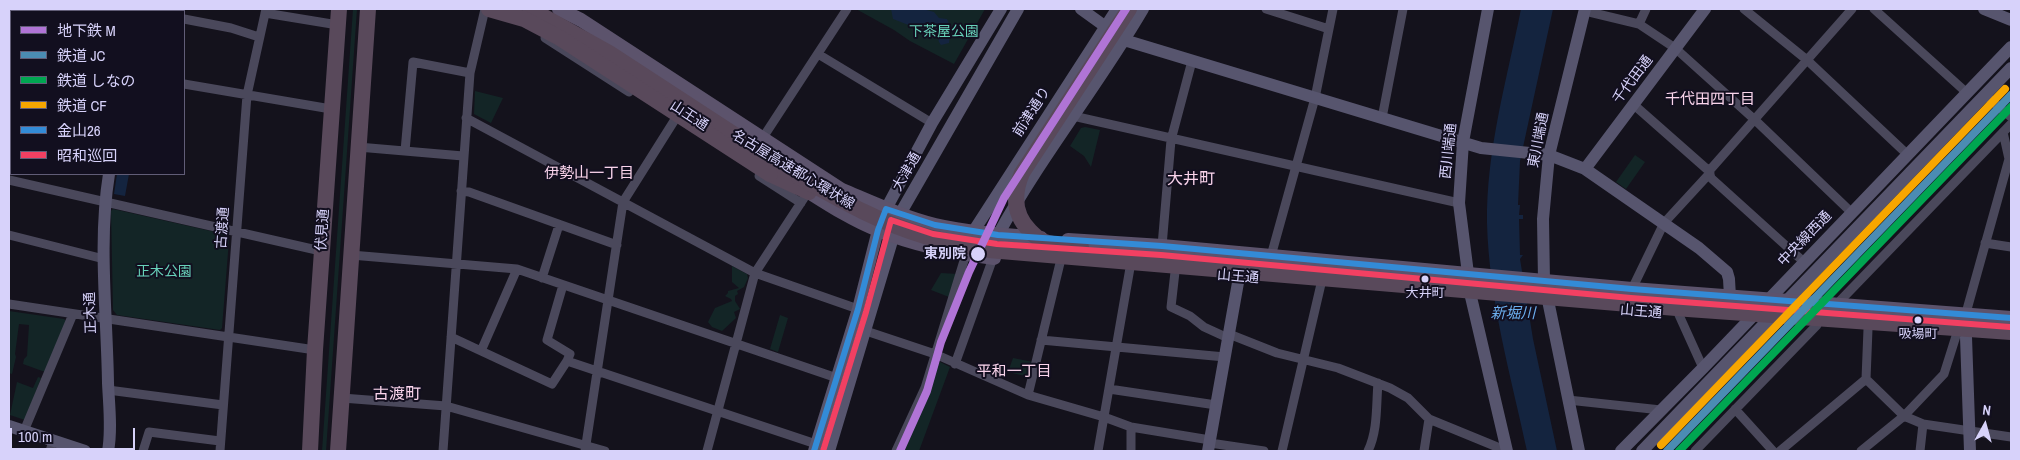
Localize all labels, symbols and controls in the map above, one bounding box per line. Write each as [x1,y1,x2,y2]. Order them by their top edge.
legend [10,10,185,175]
text: 地下鉄 M [57,20,116,41]
park label: 下茶屋公園 [909,24,979,40]
text: 鉄道 JC [57,45,105,66]
street label: 千代田通 [1609,53,1657,107]
text: 鉄道 しなの [57,70,135,91]
street label: 前津通り [1010,84,1054,140]
district label: 千代田四丁目 [1665,91,1755,109]
text: 鉄道 CF [57,95,107,116]
street label: 山王通 [667,98,711,134]
street label: 東川端通 [1525,111,1553,169]
text: 金山26 [57,120,101,141]
street label: 西川端通 [1438,122,1460,180]
street label: 名古屋高速都心環状線 [729,127,857,213]
text: 昭和巡回 [57,145,117,166]
street label: 大津通 [889,150,925,194]
district label: 伊勢山一丁目 [544,165,634,183]
district label: 大井町 [1167,170,1215,190]
street label: 古渡通 [213,206,233,250]
street label: 伏見通 [313,208,333,252]
street label: 中央線西通 [1775,208,1835,270]
marker: 東別院 [969,245,987,263]
place label: 東別院 [924,246,966,262]
park label: 正木公園 [136,264,192,280]
street label: 山王通 [1216,267,1260,287]
marker: 大井町 [1420,274,1430,284]
place label: 大井町 [1406,286,1444,302]
street label: 正木通 [82,292,100,334]
street label: 山王通 [1619,302,1663,322]
water label: 新堀川 [1491,305,1535,323]
marker: 吸場町 [1913,315,1923,325]
place label: 吸場町 [1899,327,1937,343]
district label: 平和一丁目 [977,363,1051,381]
district label: 古渡町 [373,385,421,405]
north arrow [1960,400,2010,450]
text: N [1982,401,1992,420]
scale bar [12,418,138,450]
text: 100 m [18,426,52,447]

